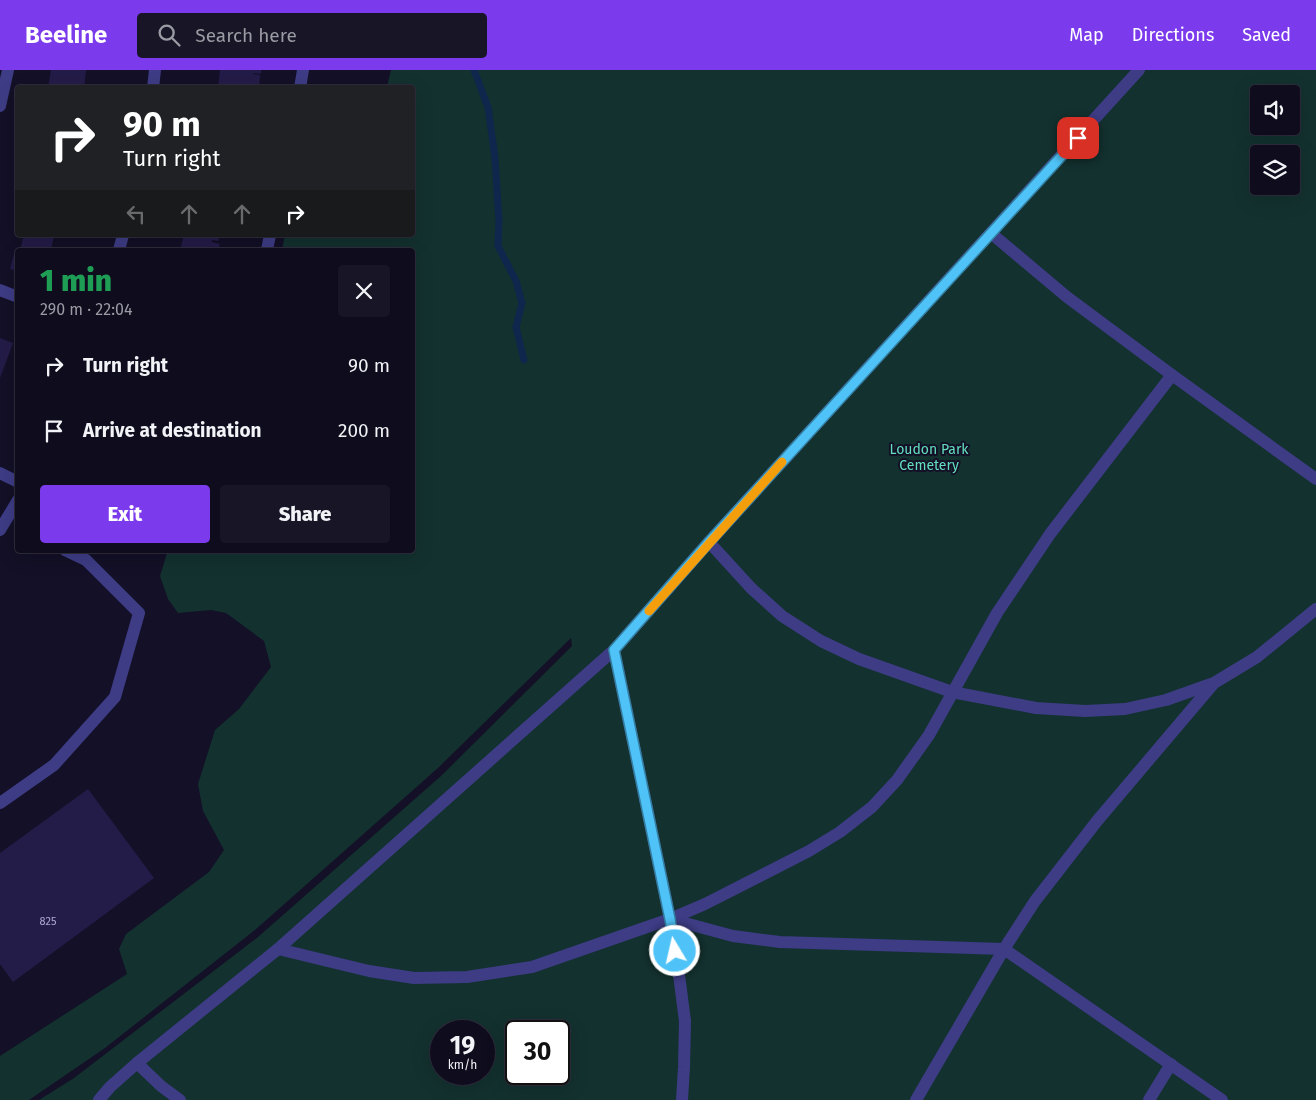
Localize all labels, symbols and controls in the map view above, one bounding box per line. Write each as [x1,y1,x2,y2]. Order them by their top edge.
search box [137,13,487,58]
text: Beeline [25,21,107,49]
icon: search [155,21,183,49]
text: Search here [195,24,297,47]
text: Map [1069,24,1104,46]
text: Directions [1132,24,1214,46]
text: Saved [1242,24,1291,46]
map controls [1250,85,1300,195]
button: sound [1250,85,1300,135]
text: 90 m [123,103,201,145]
icon: right [40,105,105,170]
pin [1057,117,1099,159]
icon: arrive [1064,124,1092,152]
text: Turn right [123,145,220,172]
button: layers [1250,145,1300,195]
icon: left [122,200,150,228]
icon: ahead [175,200,203,228]
icon: ahead [228,200,256,228]
icon: right [281,200,309,228]
text: 1 min [40,263,112,299]
button: close [338,265,390,317]
text: 290 m · 22:04 [40,300,132,319]
icon: right [40,352,68,380]
text: Turn right [83,354,168,377]
text: 90 m [348,354,390,377]
icon: arrive [40,417,68,445]
text: Arrive at destination [83,419,262,442]
text: 200 m [338,419,390,442]
park label: Loudon Park Cemetery [890,441,969,474]
button: Exit [40,485,210,543]
button: Share [220,485,390,543]
house number: 825 [40,915,57,928]
position arrow [648,924,700,976]
speed limit sign: 30 [505,1020,570,1085]
text: 19 [450,1031,475,1061]
text: km/h [448,1058,477,1072]

